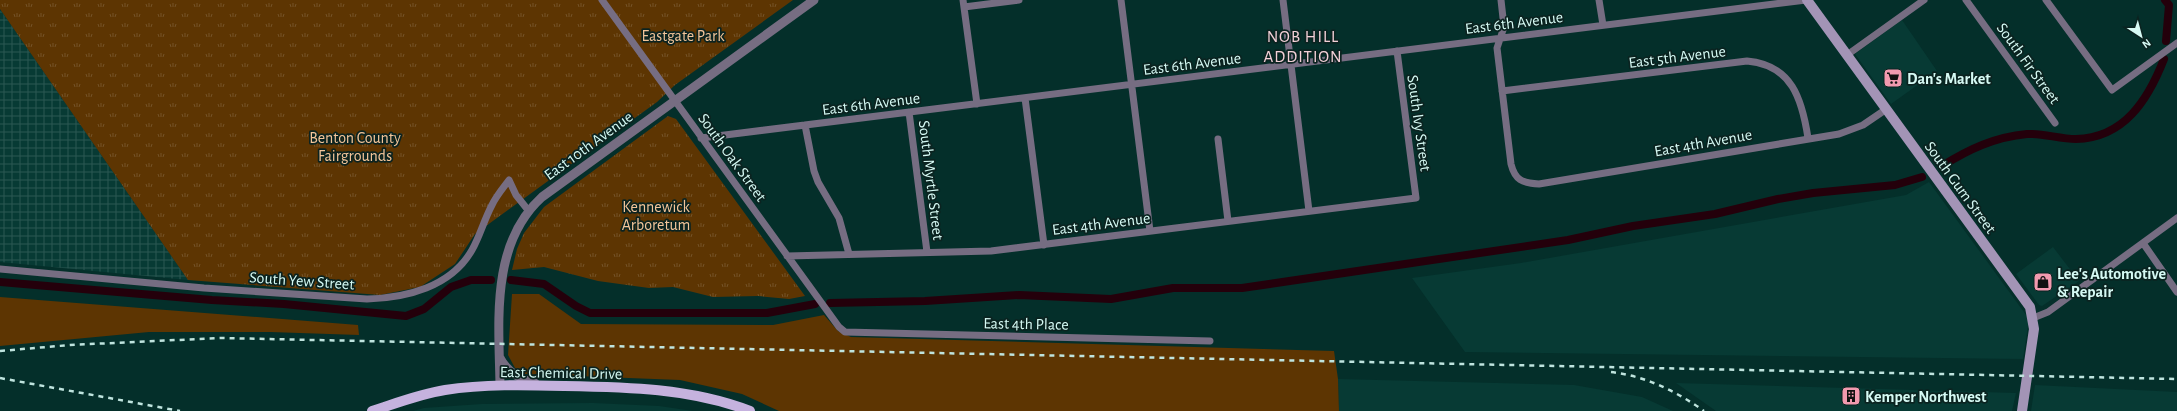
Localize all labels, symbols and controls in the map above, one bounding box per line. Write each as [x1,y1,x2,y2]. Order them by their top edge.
street label: East 6th Avenue [1464,9,1564,37]
north arrow [2121,16,2161,56]
street label: South Fir Street [1994,20,2063,107]
park label: Eastgate Park [642,28,725,44]
district label: NOB HILL ADDITION [1263,28,1343,65]
text: N [2140,37,2153,50]
street label: East 5th Avenue [1628,43,1727,71]
street label: East 6th Avenue [1142,50,1242,78]
supermarket icon: Dan's Market [1882,67,1904,89]
place label: Dan's Market [1907,71,1991,87]
street label: South Ivy Street [1403,74,1434,172]
street label: East 6th Avenue [821,90,921,118]
street label: East 10th Avenue [541,108,636,183]
street label: South Oak Street [695,111,769,205]
street label: South Myrtle Street [915,119,946,241]
street label: East 4th Avenue [1653,127,1753,159]
park label: Benton County Fairgrounds [309,130,401,164]
street label: South Gum Street [1921,139,1999,237]
park label: Kennewick Arboretum [622,199,690,233]
street label: East 4th Avenue [1051,210,1151,238]
place label: Lee's Automotive & Repair [2057,266,2166,300]
street label: South Yew Street [249,269,355,293]
shop icon: Lee's Automotive & Repair [2032,271,2054,293]
street label: East 4th Place [983,315,1069,333]
street label: East Chemical Drive [500,364,622,382]
building icon: Kemper Northwest [1840,385,1862,407]
place label: Kemper Northwest [1865,389,1987,405]

